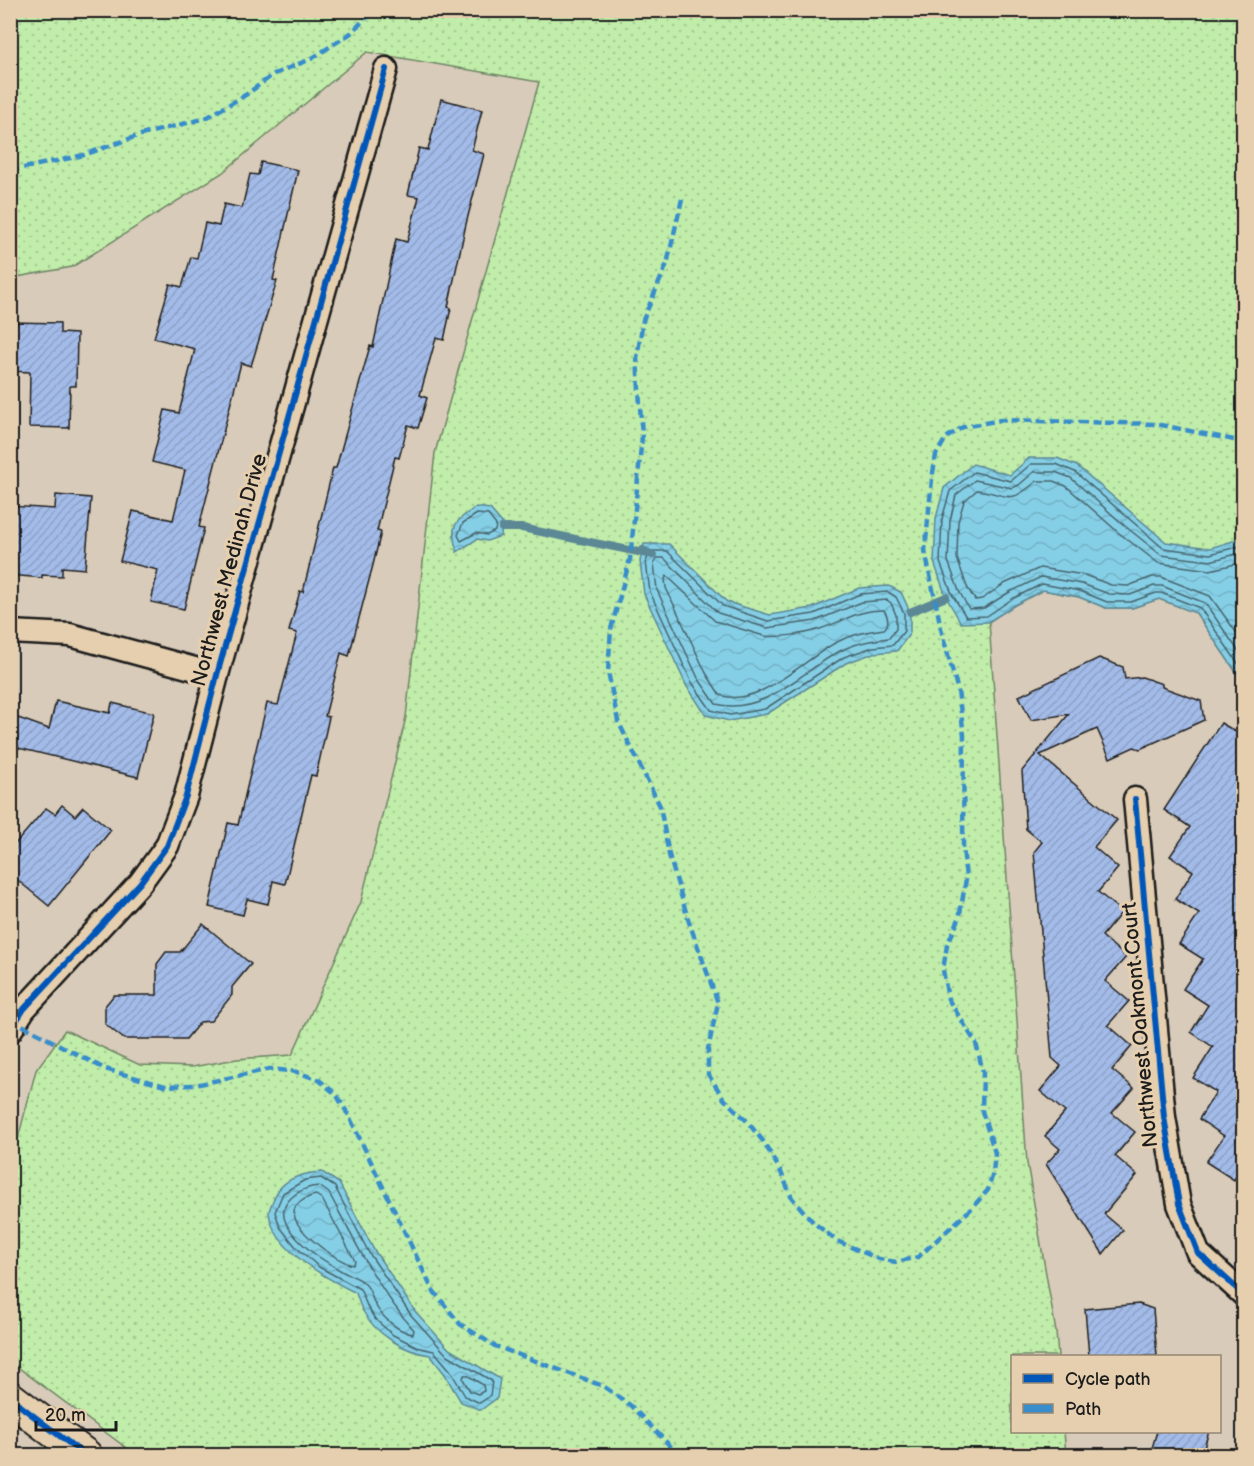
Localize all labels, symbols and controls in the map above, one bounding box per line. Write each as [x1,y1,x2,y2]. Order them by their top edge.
street label: Northwest Medinah Drive [186,451,272,689]
street label: Northwest Oakmont Court [1117,901,1163,1149]
legend [1011,1355,1221,1433]
text: Cycle path [1065,1369,1151,1390]
scale bar [36,1394,116,1432]
text: Path [1065,1399,1101,1420]
text: 20 m [45,1405,86,1426]

